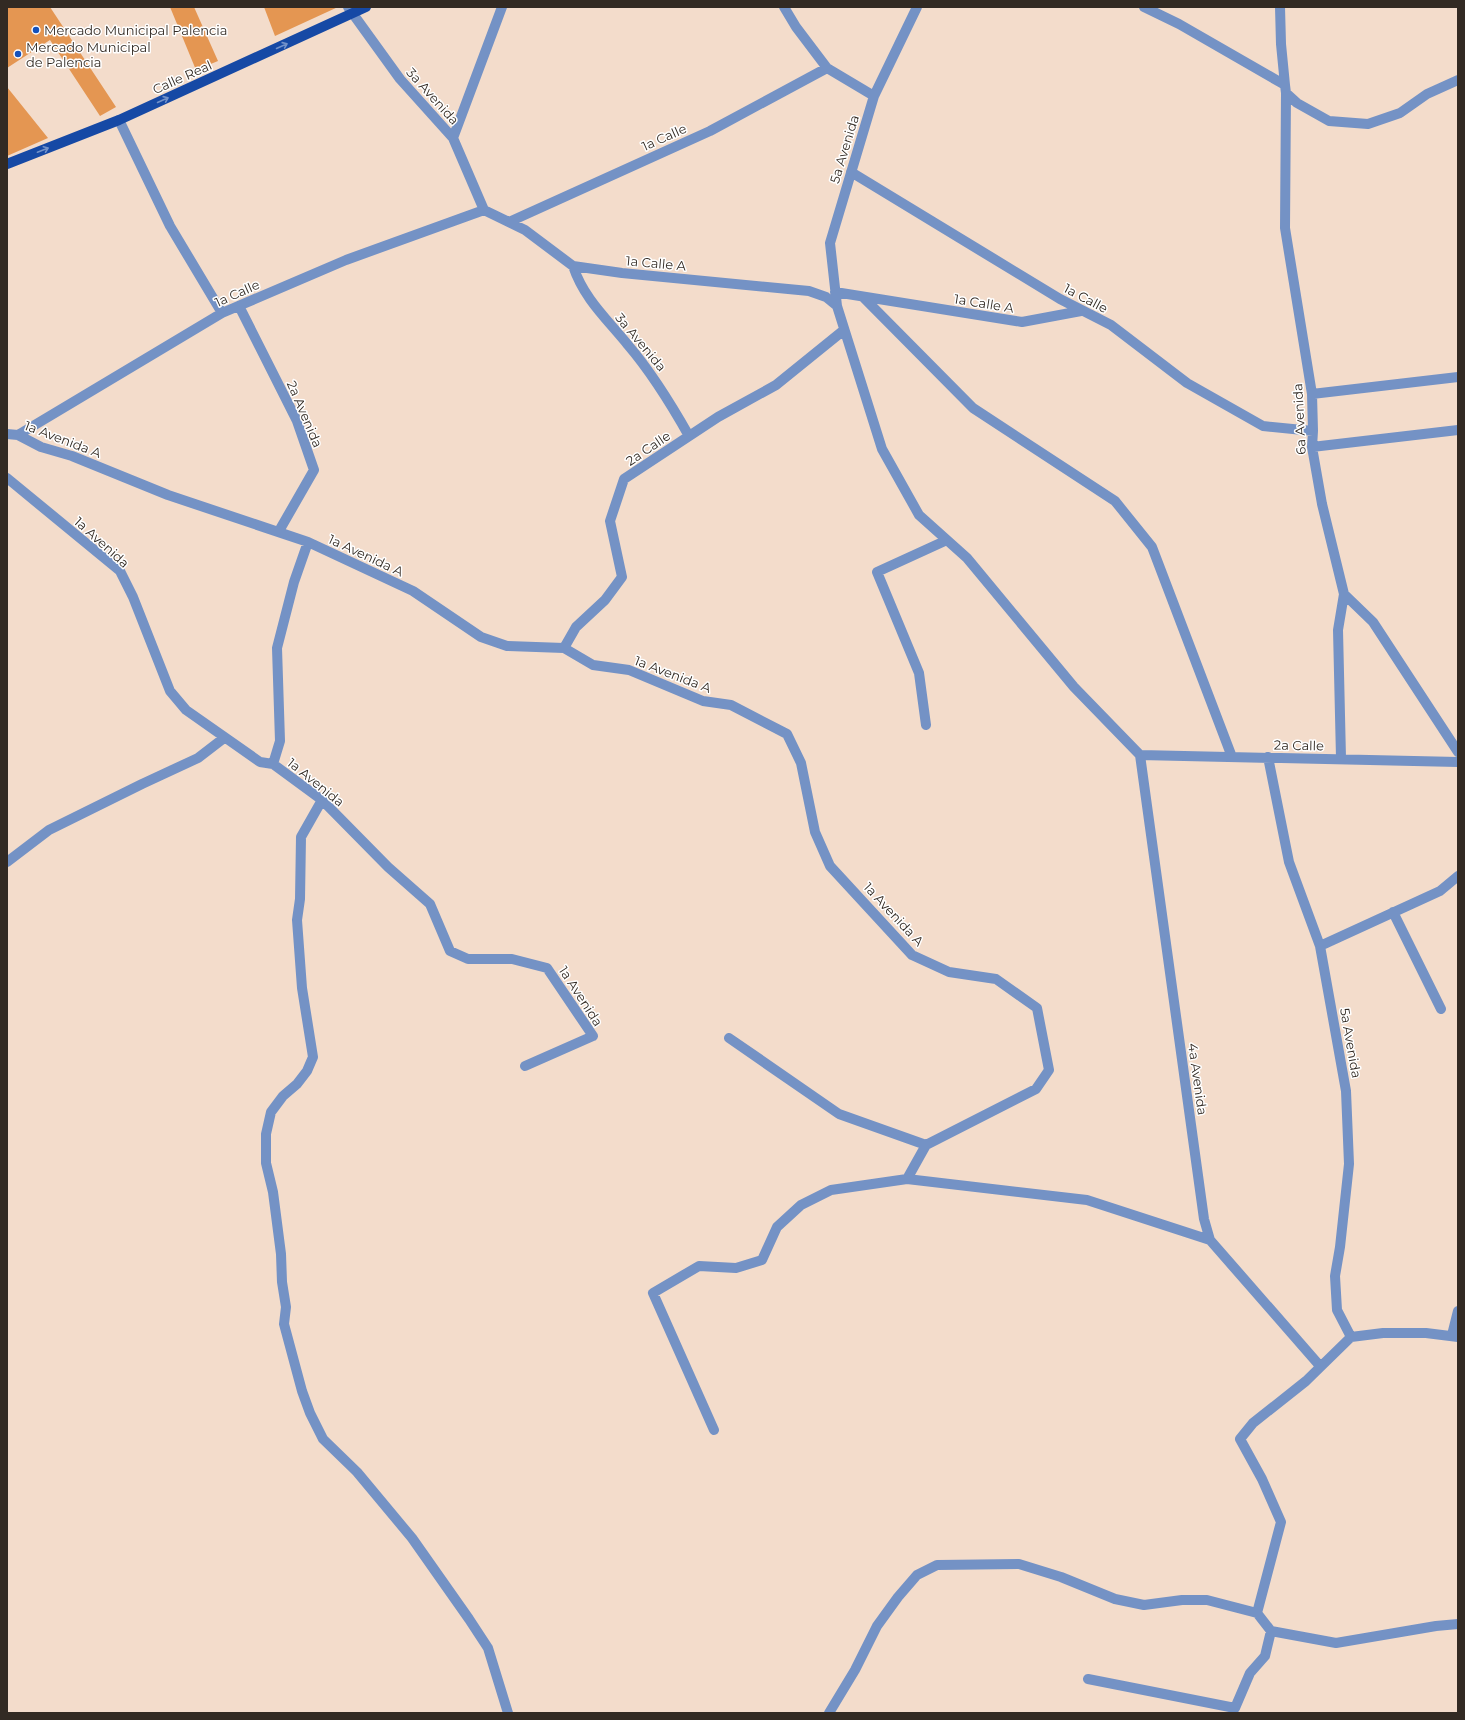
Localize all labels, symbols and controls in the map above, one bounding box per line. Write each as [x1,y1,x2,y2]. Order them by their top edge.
place label: Mercado Municipal Palencia [44,22,228,38]
marker: Mercado Municipal Palencia [31,25,41,35]
place label: Mercado Municipal de Palencia [26,39,151,70]
one-way arrow [275,42,287,49]
marker: Mercado Municipal de Palencia [13,49,23,59]
street label: Calle Real [150,57,214,97]
street label: 3a Avenida [403,64,463,128]
one-way arrow [157,96,169,103]
street label: 5a Avenida [826,113,862,185]
street label: 1a Calle [639,120,689,154]
one-way arrow [37,145,49,153]
street label: 1a Calle A [625,252,687,274]
street label: 1a Calle [212,276,262,310]
street label: 1a Calle [1061,280,1111,316]
street label: 1a Calle A [953,290,1016,316]
street label: 3a Avenida [612,310,670,374]
street label: 2a Avenida [284,378,326,450]
street label: 6a Avenida [1289,383,1309,455]
street label: 1a Avenida A [22,417,104,461]
street label: 2a Calle [623,427,673,469]
street label: 1a Avenida [71,513,133,571]
street label: 1a Avenida A [326,531,407,580]
street label: 1a Avenida A [632,652,714,696]
street label: 2a Calle [1274,737,1324,753]
street label: 1a Avenida [284,754,348,810]
street label: 1a Avenida A [861,879,928,950]
street label: 1a Avenida [556,963,606,1029]
street label: 5a Avenida [1337,1007,1365,1079]
street label: 4a Avenida [1185,1042,1211,1116]

